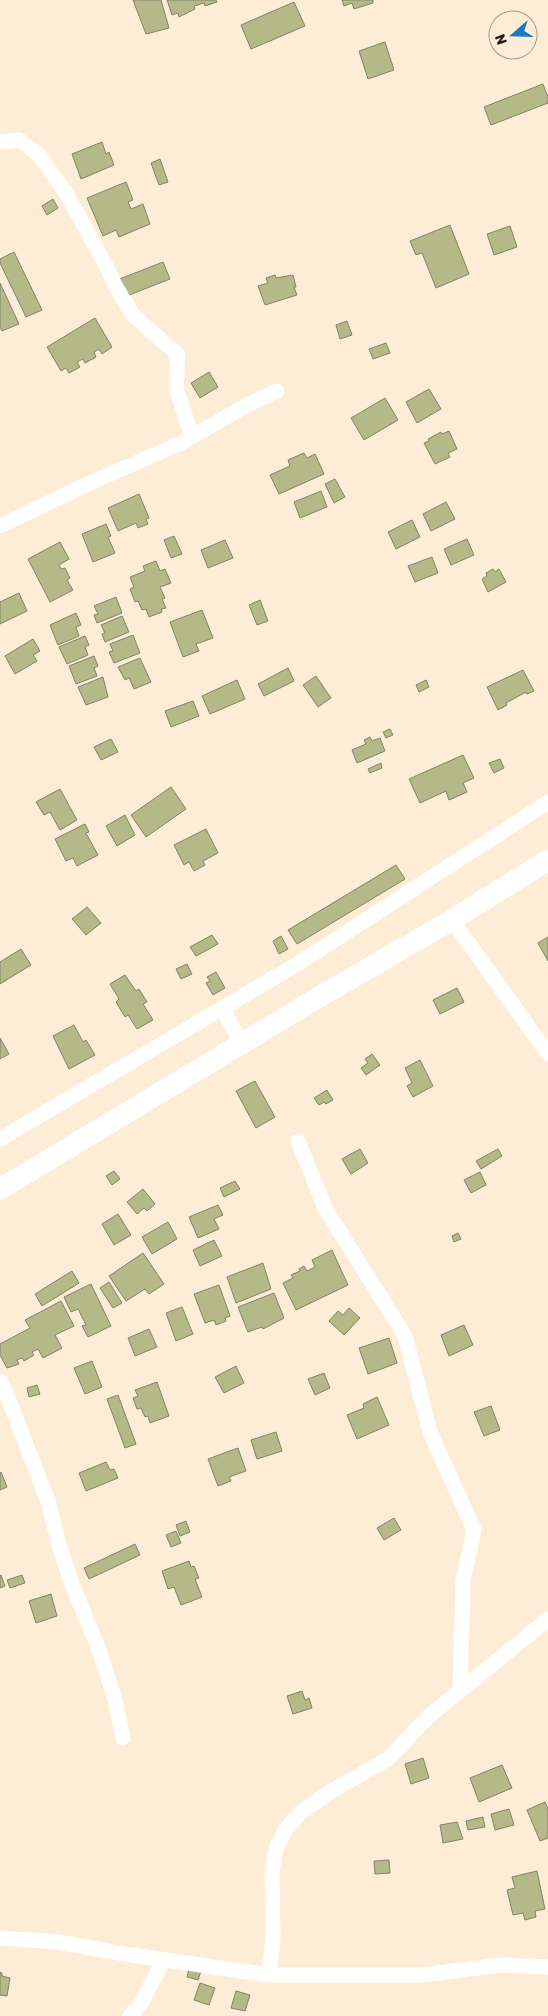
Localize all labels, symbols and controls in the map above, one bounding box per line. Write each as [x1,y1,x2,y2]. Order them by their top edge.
north arrow [488,10,538,60]
text: N [492,32,511,47]

